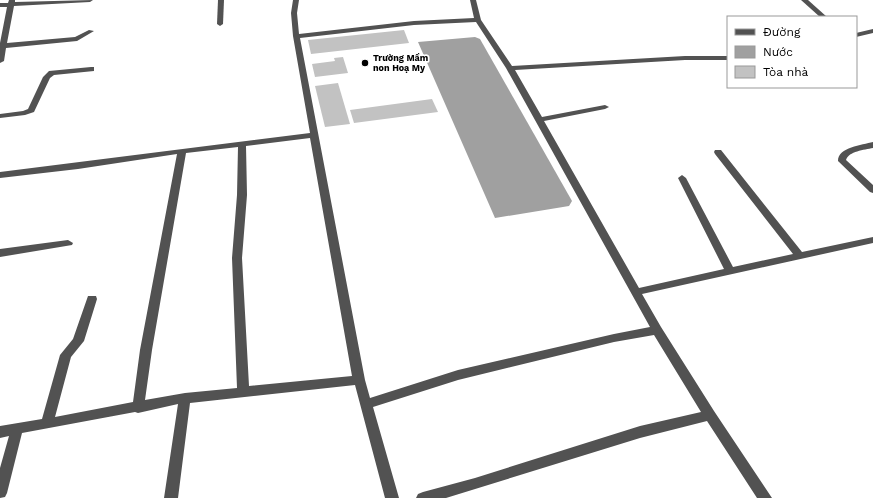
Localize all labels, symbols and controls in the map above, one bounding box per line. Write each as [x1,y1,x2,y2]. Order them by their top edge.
legend [727,16,857,88]
text: Đường [763,25,801,39]
text: Nước [763,45,793,59]
place label: Trường Mầm non Hoạ My [373,52,428,73]
marker: Trường Mầm non Hoạ My [360,58,370,68]
text: Tòa nhà [763,65,809,79]

